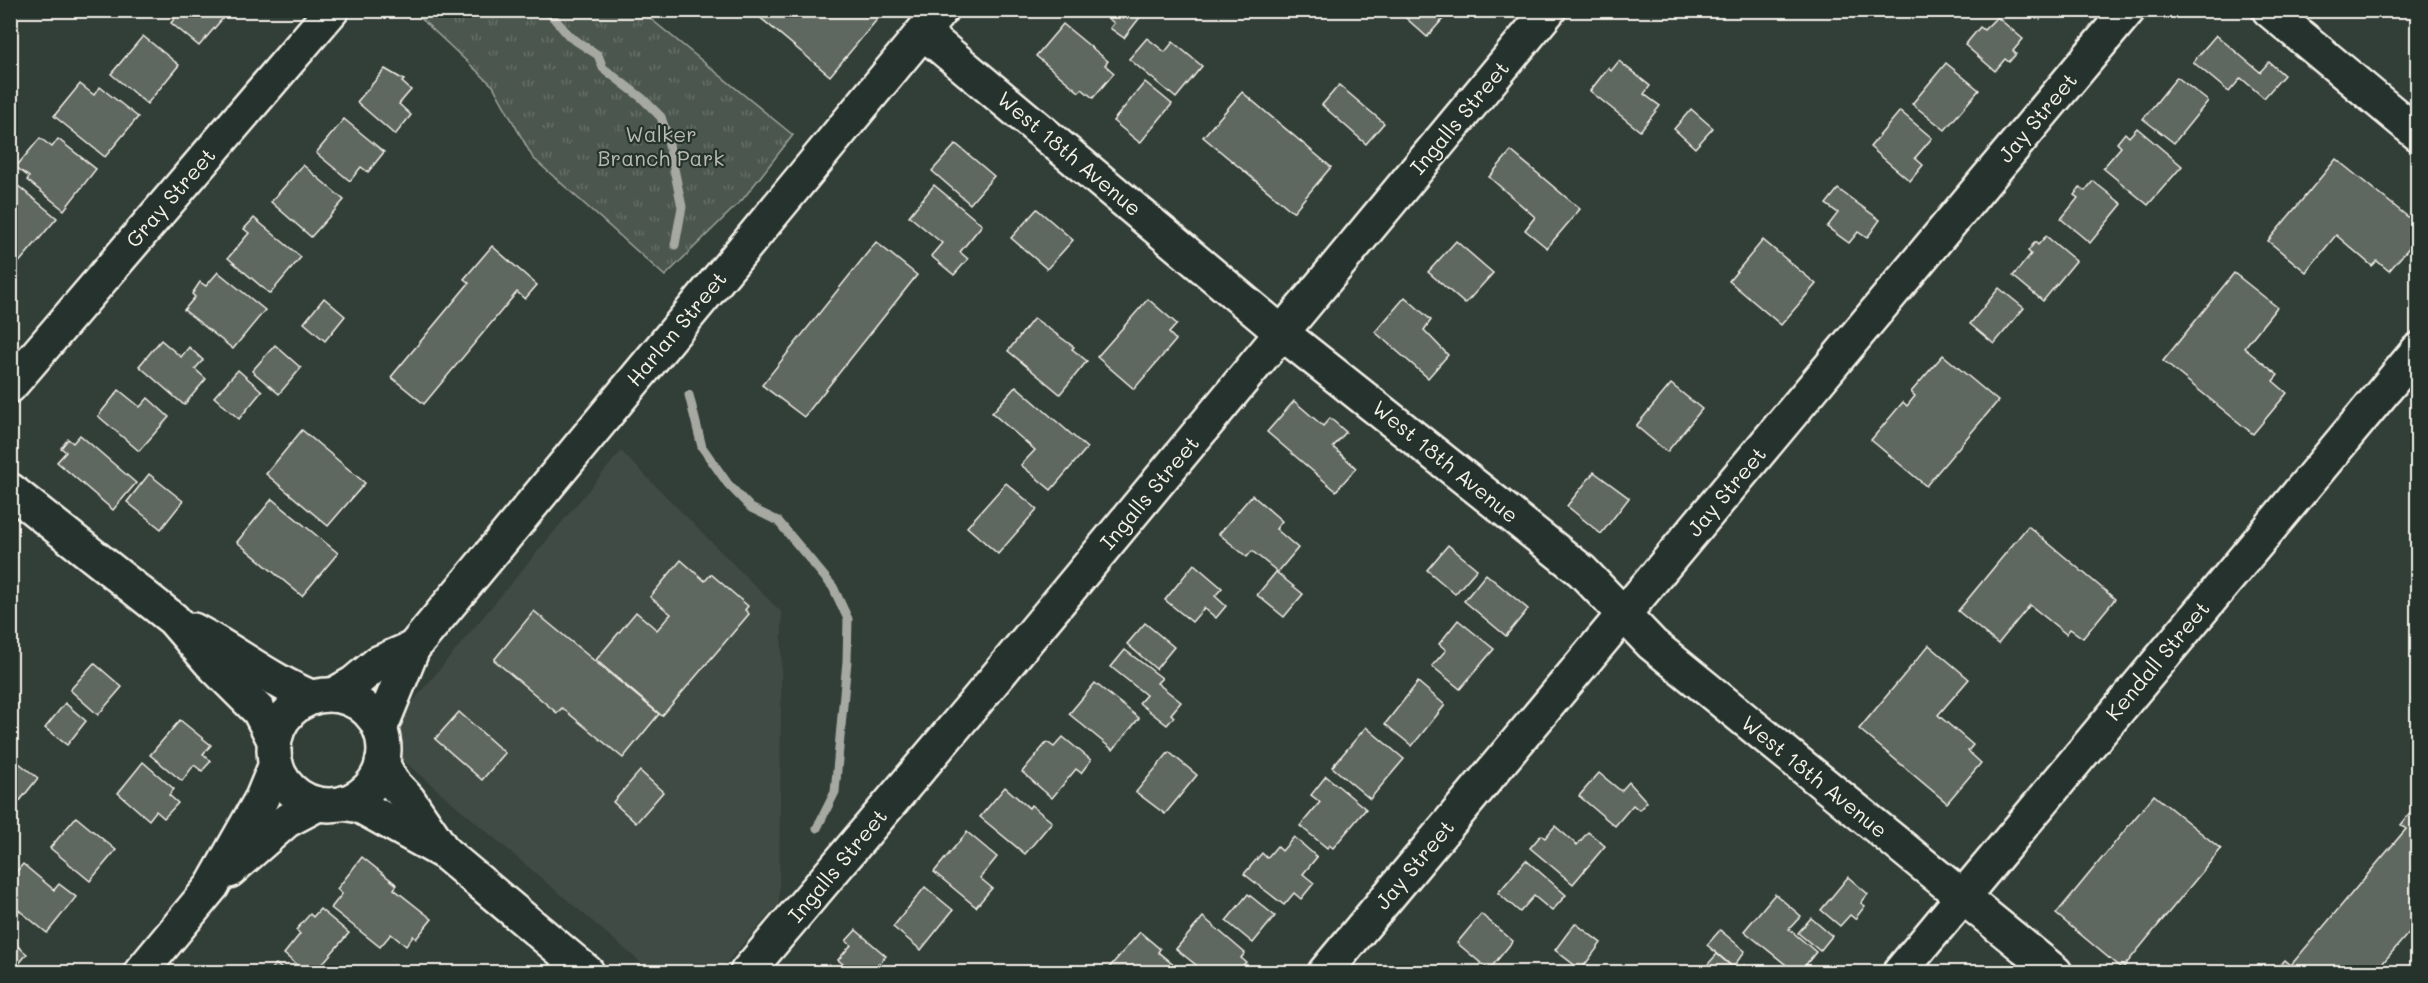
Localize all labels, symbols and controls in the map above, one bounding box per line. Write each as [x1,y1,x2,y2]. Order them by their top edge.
street label: Ingalls Street [1403,55,1514,179]
street label: Jay Street [1991,67,2082,168]
street label: West 18th Avenue [992,85,1148,221]
park label: Walker Branch Park [598,120,724,171]
street label: Gray Street [119,141,221,253]
street label: Harlan Street [620,265,732,391]
street label: West 18th Avenue [1367,394,1524,528]
street label: Ingalls Street [1093,430,1204,554]
street label: Jay Street [1680,441,1771,542]
street label: Kendall Street [2099,595,2215,725]
street label: West 18th Avenue [1736,709,1893,843]
street label: Ingalls Street [781,803,892,927]
street label: Jay Street [1368,814,1459,915]

